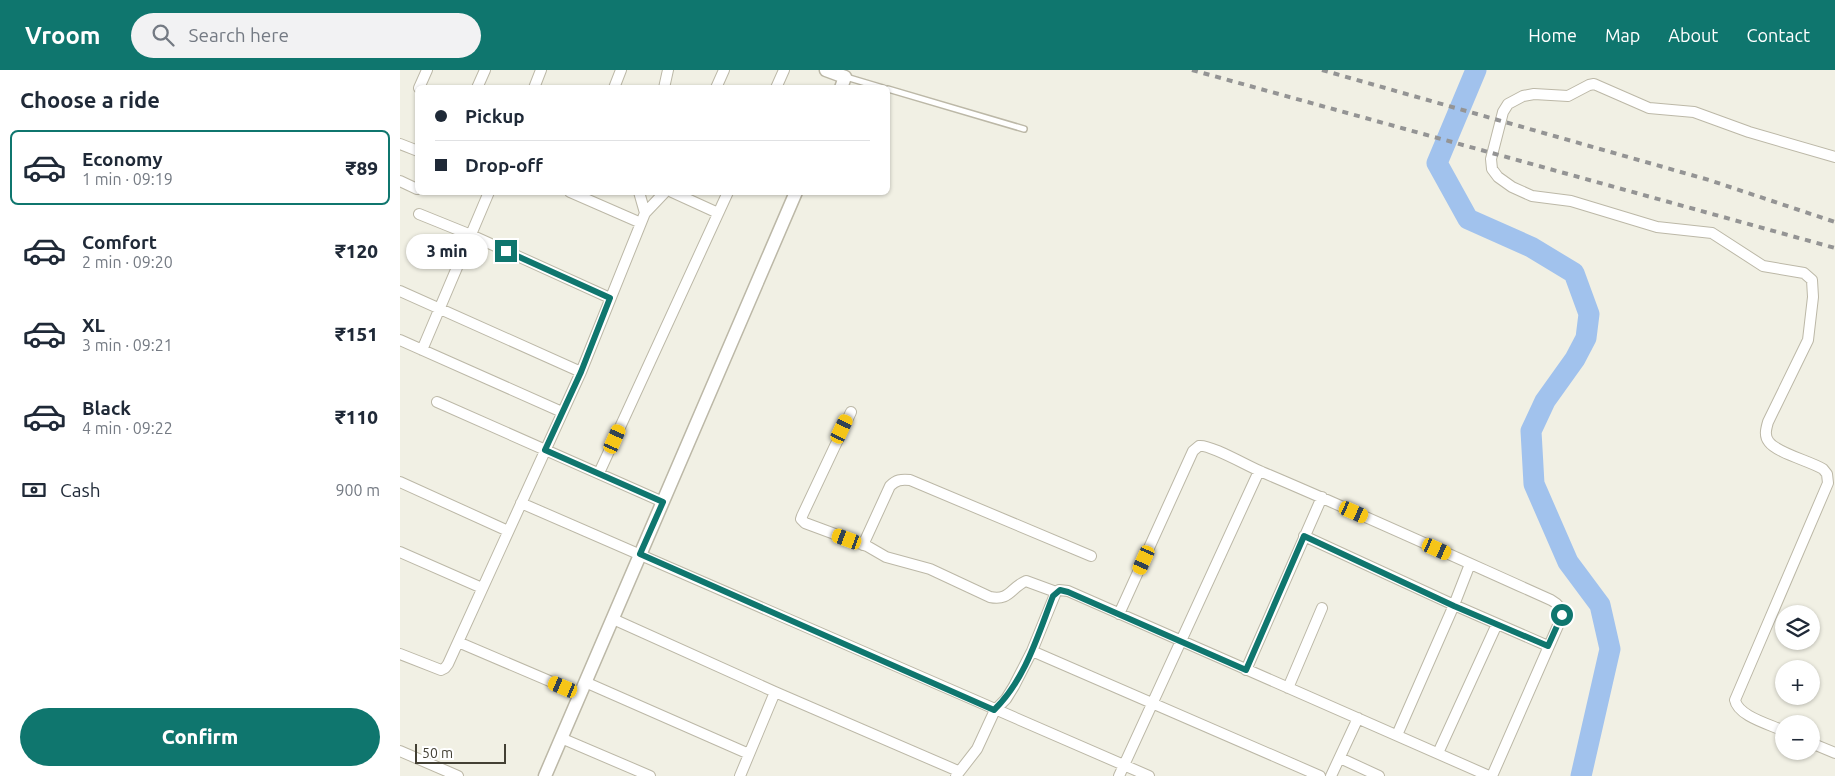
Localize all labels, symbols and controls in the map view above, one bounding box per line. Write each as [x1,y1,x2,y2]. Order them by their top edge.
search box [131,13,481,58]
icon: search [149,21,177,49]
text: Vroom [25,22,101,49]
text: Search here [189,24,289,46]
text: Home [1528,25,1577,45]
text: Map [1605,25,1640,45]
text: About [1668,25,1718,45]
text: Contact [1746,25,1810,45]
text: Choose a ride [20,87,160,112]
text: Pickup [465,105,525,127]
icon: car [22,145,67,190]
text: Economy [82,148,163,170]
text: Drop-off [465,154,543,176]
text: ₹89 [346,157,378,179]
text: 1 min · 09:19 [82,170,173,188]
icon: car [22,228,67,273]
text: Comfort [82,231,157,253]
callout: 3 min [406,234,488,268]
text: ₹120 [335,240,378,262]
route end [495,240,517,262]
text: 3 min [427,242,467,260]
text: 2 min · 09:20 [82,253,173,271]
icon: car [22,311,67,356]
text: XL [82,314,105,336]
text: ₹151 [335,323,378,345]
text: 3 min · 09:21 [82,336,173,354]
icon: car [22,394,67,439]
text: Black [82,397,131,419]
text: ₹110 [335,406,378,428]
car [828,412,855,446]
text: 4 min · 09:22 [82,419,173,437]
car [602,422,627,456]
icon: cash [20,476,48,504]
text: Cash [60,479,101,501]
text: 900 m [335,481,380,499]
car [1337,499,1370,525]
car [830,527,863,551]
car [1420,536,1453,562]
car [1131,543,1156,577]
route start [1551,604,1573,626]
map controls [1775,605,1820,760]
button: layers [1775,605,1820,650]
button: + [1775,660,1820,705]
car [546,674,579,700]
button: Confirm [20,708,380,766]
button: − [1775,715,1820,760]
scale bar [415,741,506,764]
text: 50 m [422,745,453,761]

